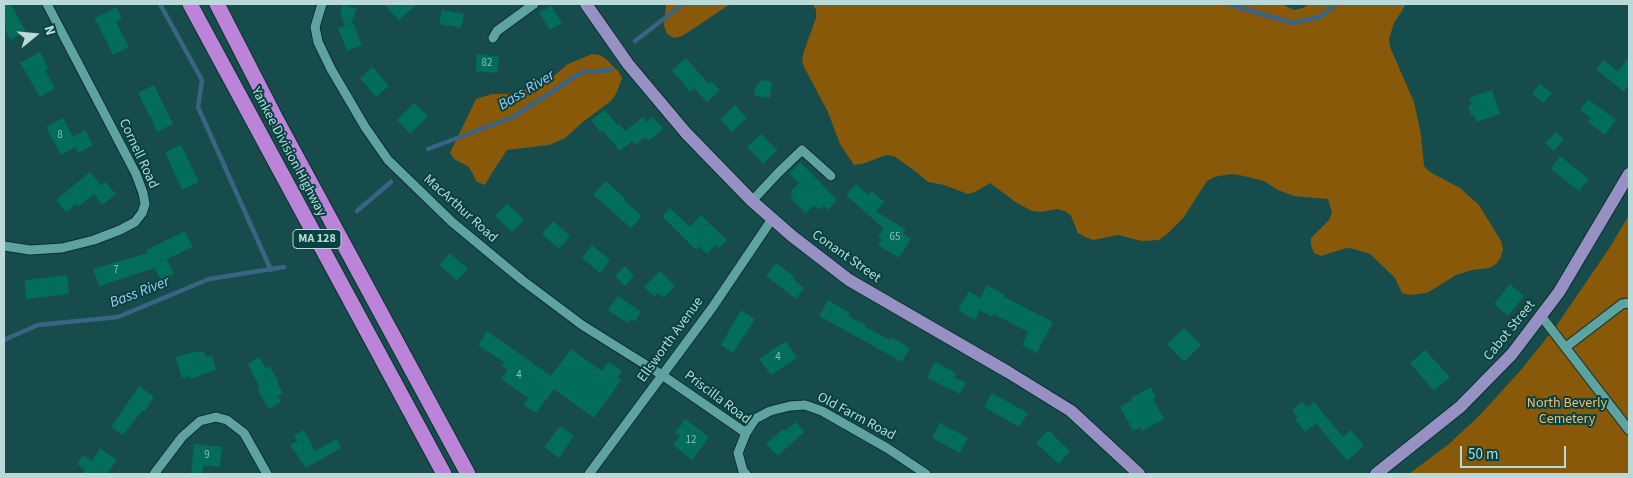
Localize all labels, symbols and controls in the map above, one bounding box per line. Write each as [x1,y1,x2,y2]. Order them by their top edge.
north arrow [10,10,60,60]
text: N [38,23,60,38]
house number: 82 [482,57,492,71]
water label: Bass River [496,67,558,115]
street label: Yankee Division Highway [247,85,329,219]
street label: Cornell Road [115,116,161,192]
house number: 8 [57,129,63,143]
street label: MacArthur Road [420,171,500,247]
street label: Conant Street [808,227,884,287]
road number: MA 128 [293,230,341,248]
house number: 65 [890,231,900,245]
house number: 7 [113,264,119,278]
water label: Bass River [108,273,172,313]
street label: Ellsworth Avenue [634,294,708,386]
street label: Cabot Street [1481,297,1539,365]
house number: 4 [775,351,781,365]
street label: Priscilla Road [680,368,754,428]
house number: 4 [516,369,522,383]
street label: Old Farm Road [814,389,898,445]
park label: North Beverly Cemetery [1527,396,1607,428]
house number: 12 [686,434,696,448]
scale bar [1463,436,1569,468]
text: 50 m [1468,444,1498,465]
house number: 9 [204,449,210,463]

